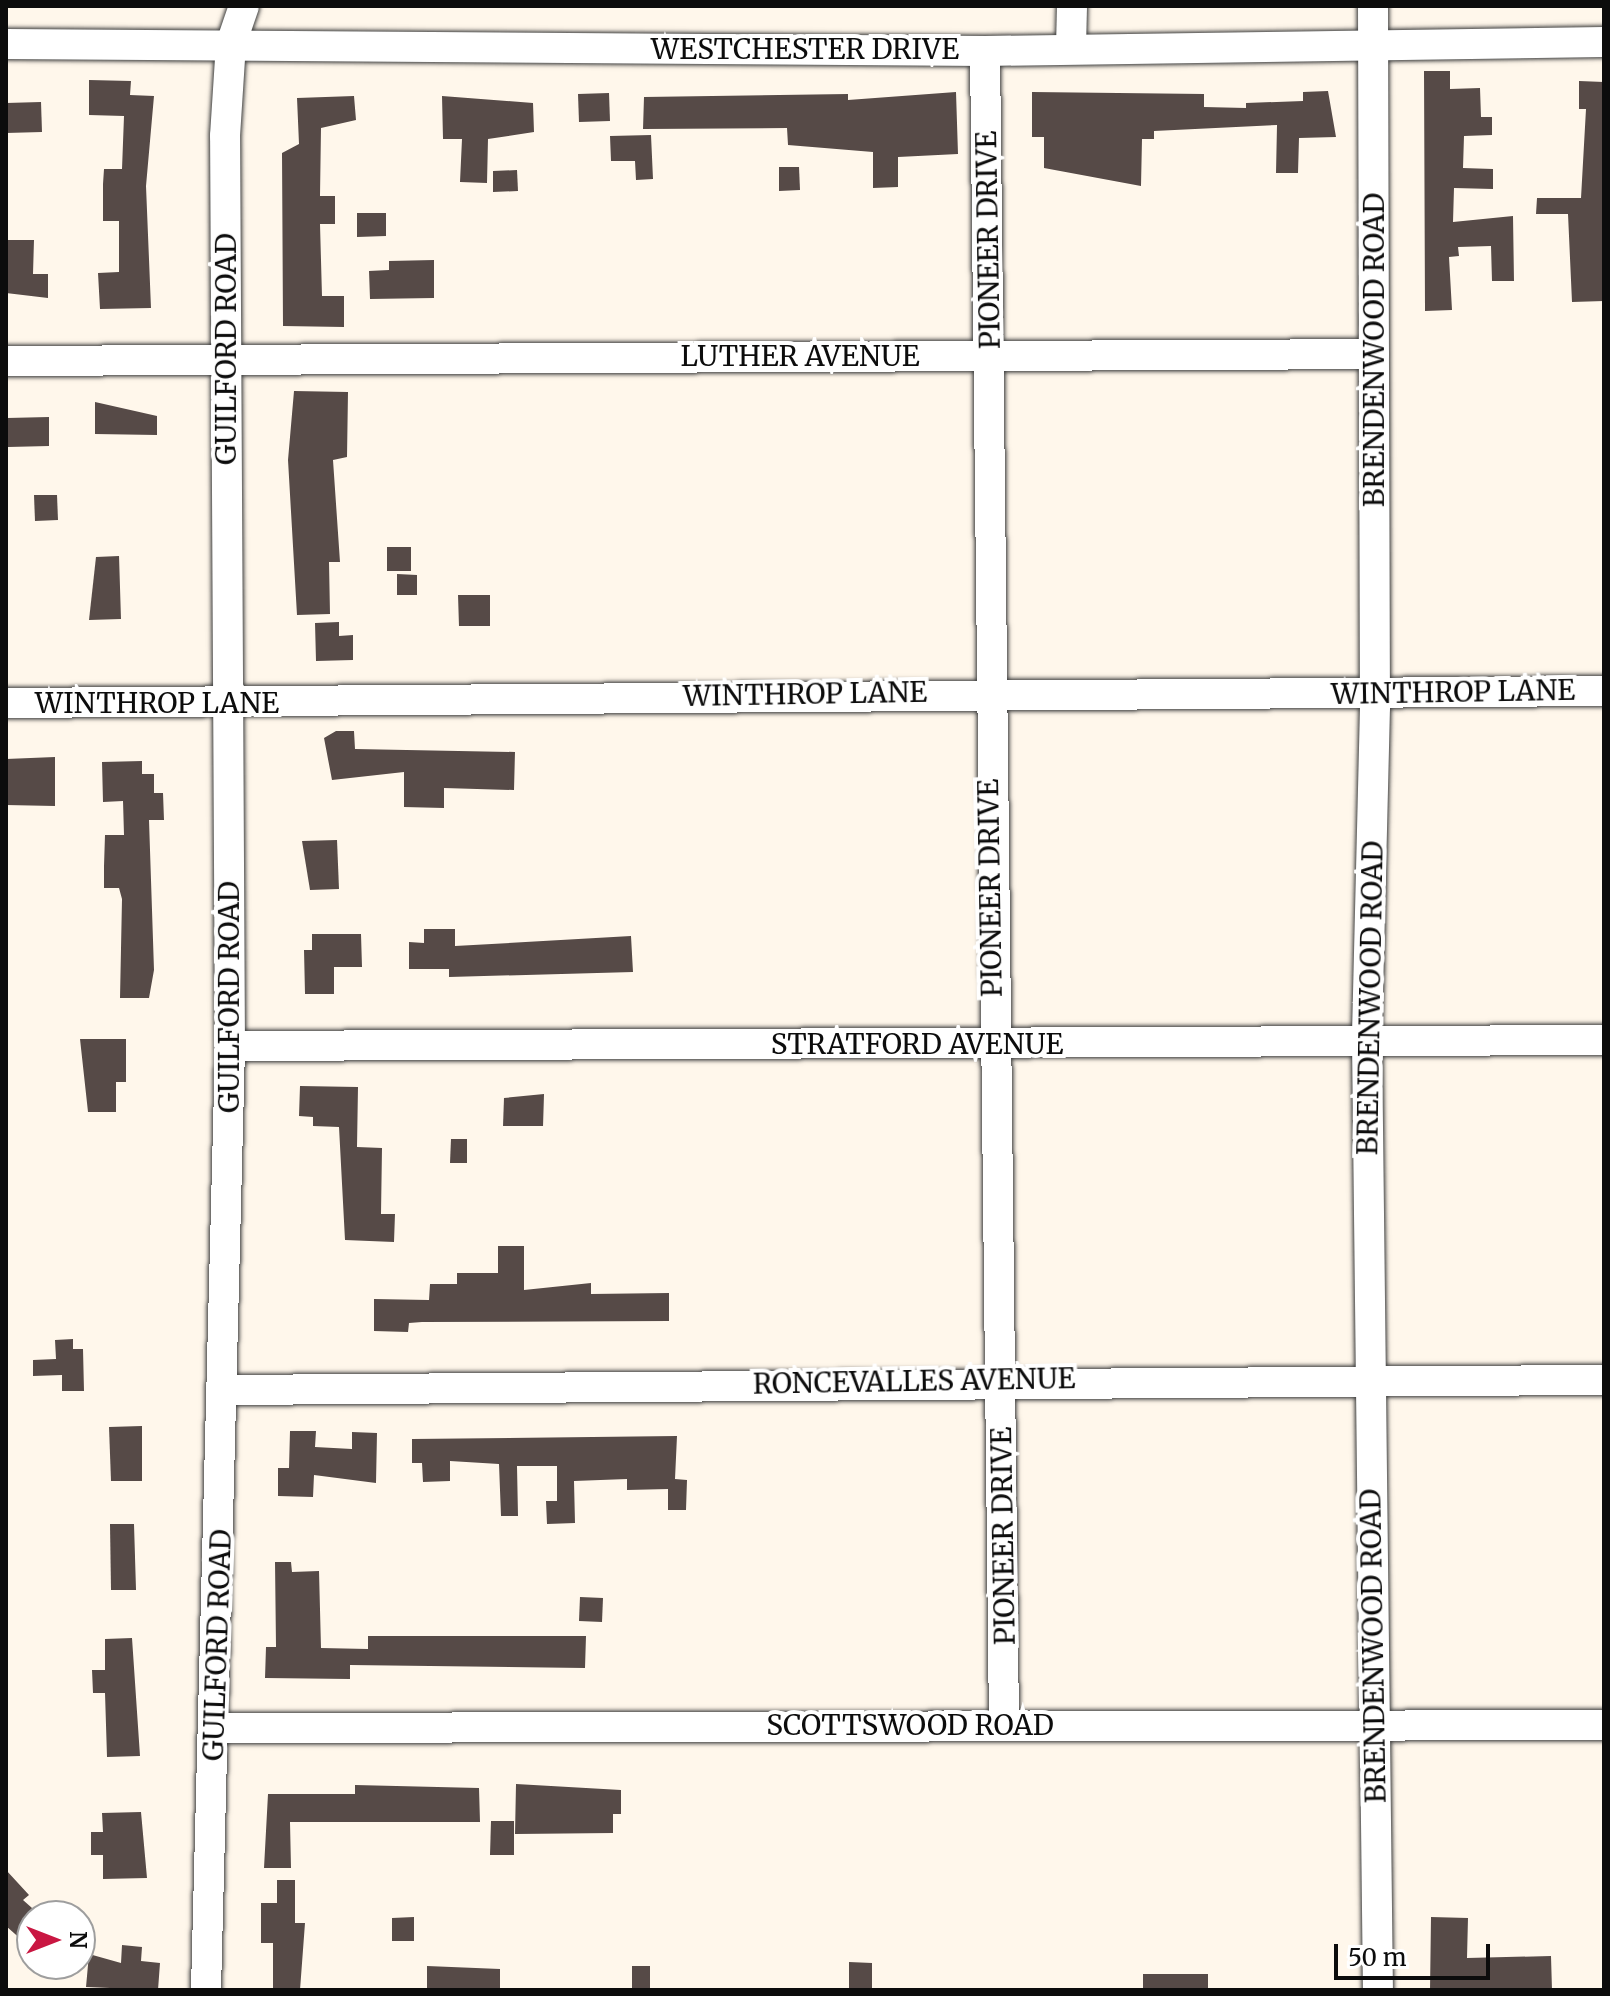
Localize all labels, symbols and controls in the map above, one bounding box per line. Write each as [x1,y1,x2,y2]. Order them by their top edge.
street label: WESTCHESTER DRIVE [651,32,959,66]
street label: PIONEER DRIVE [969,131,1007,349]
street label: BRENDENWOOD ROAD [1357,193,1391,507]
street label: GUILFORD ROAD [209,233,243,465]
street label: LUTHER AVENUE [681,339,919,373]
street label: WINTHROP LANE [1331,673,1575,711]
street label: WINTHROP LANE [683,675,927,713]
street label: WINTHROP LANE [35,686,279,720]
street label: PIONEER DRIVE [971,779,1009,997]
street label: BRENDENWOOD ROAD [1350,840,1390,1156]
street label: GUILFORD ROAD [212,881,246,1113]
street label: STRATFORD AVENUE [771,1027,1063,1061]
street label: RONCEVALLES AVENUE [753,1361,1075,1401]
street label: PIONEER DRIVE [984,1427,1022,1645]
street label: BRENDENWOOD ROAD [1353,1488,1393,1804]
street label: GUILFORD ROAD [196,1529,238,1761]
street label: SCOTTSWOOD ROAD [766,1708,1054,1742]
north arrow [16,1900,96,1980]
scale bar [1338,1928,1494,1978]
text: N [64,1931,92,1949]
text: 50 m [1348,1942,1407,1973]

